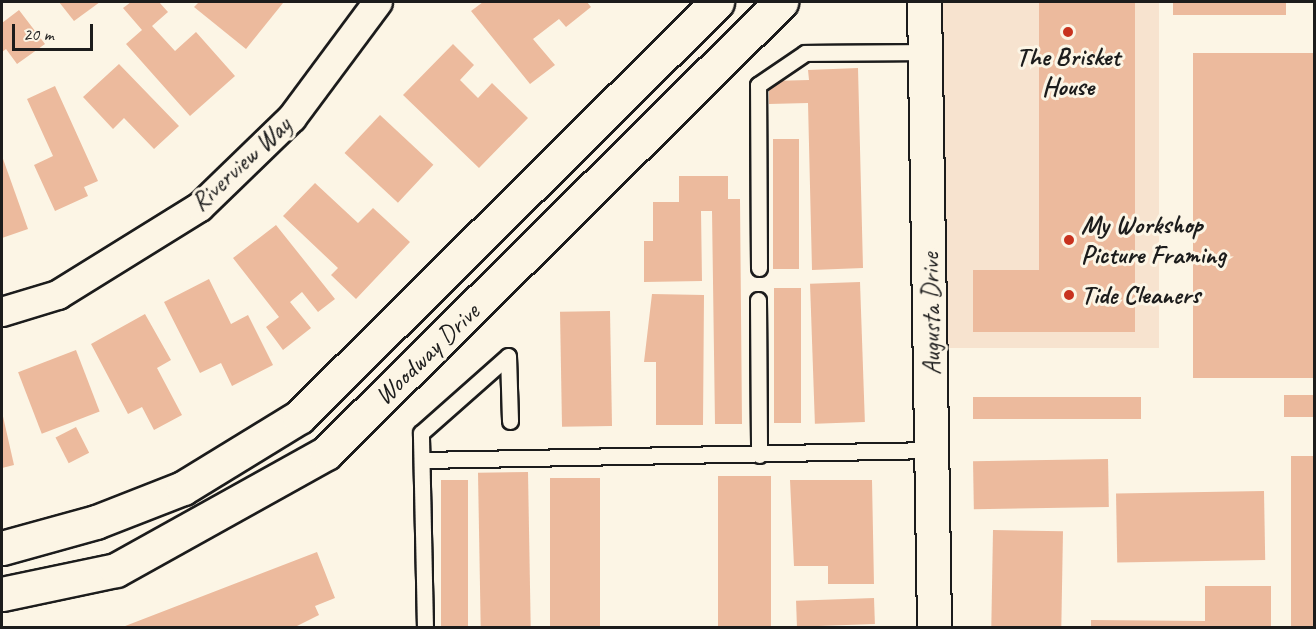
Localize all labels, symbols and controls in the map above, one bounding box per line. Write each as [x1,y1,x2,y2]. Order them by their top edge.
scale bar [15,12,96,50]
text: 20 m [23,23,54,45]
marker: The Brisket House [1061,25,1075,39]
place label: The Brisket House [1016,41,1120,102]
street label: Riverview Way [184,110,298,218]
place label: My Workshop Picture Framing [1081,209,1226,270]
marker: My Workshop Picture Framing [1062,233,1076,247]
street label: Augusta Drive [914,253,948,375]
place label: Tide Cleaners [1081,279,1199,311]
marker: Tide Cleaners [1062,288,1076,302]
street label: Woodway Drive [368,296,486,412]

